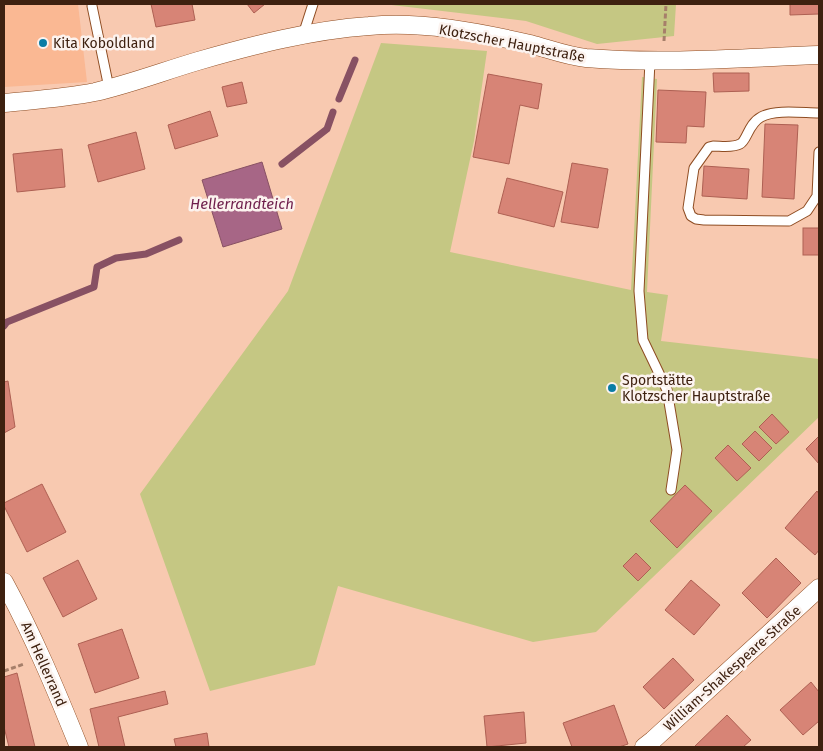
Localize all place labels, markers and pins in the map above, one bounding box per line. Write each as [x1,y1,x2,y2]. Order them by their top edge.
place label: Kita Koboldland [53,35,155,52]
marker: Kita Koboldland [37,37,49,49]
place label: Sportstätte Klotzscher Hauptstraße [622,372,770,405]
marker: Sportstätte Klotzscher Hauptstraße [606,382,618,394]

